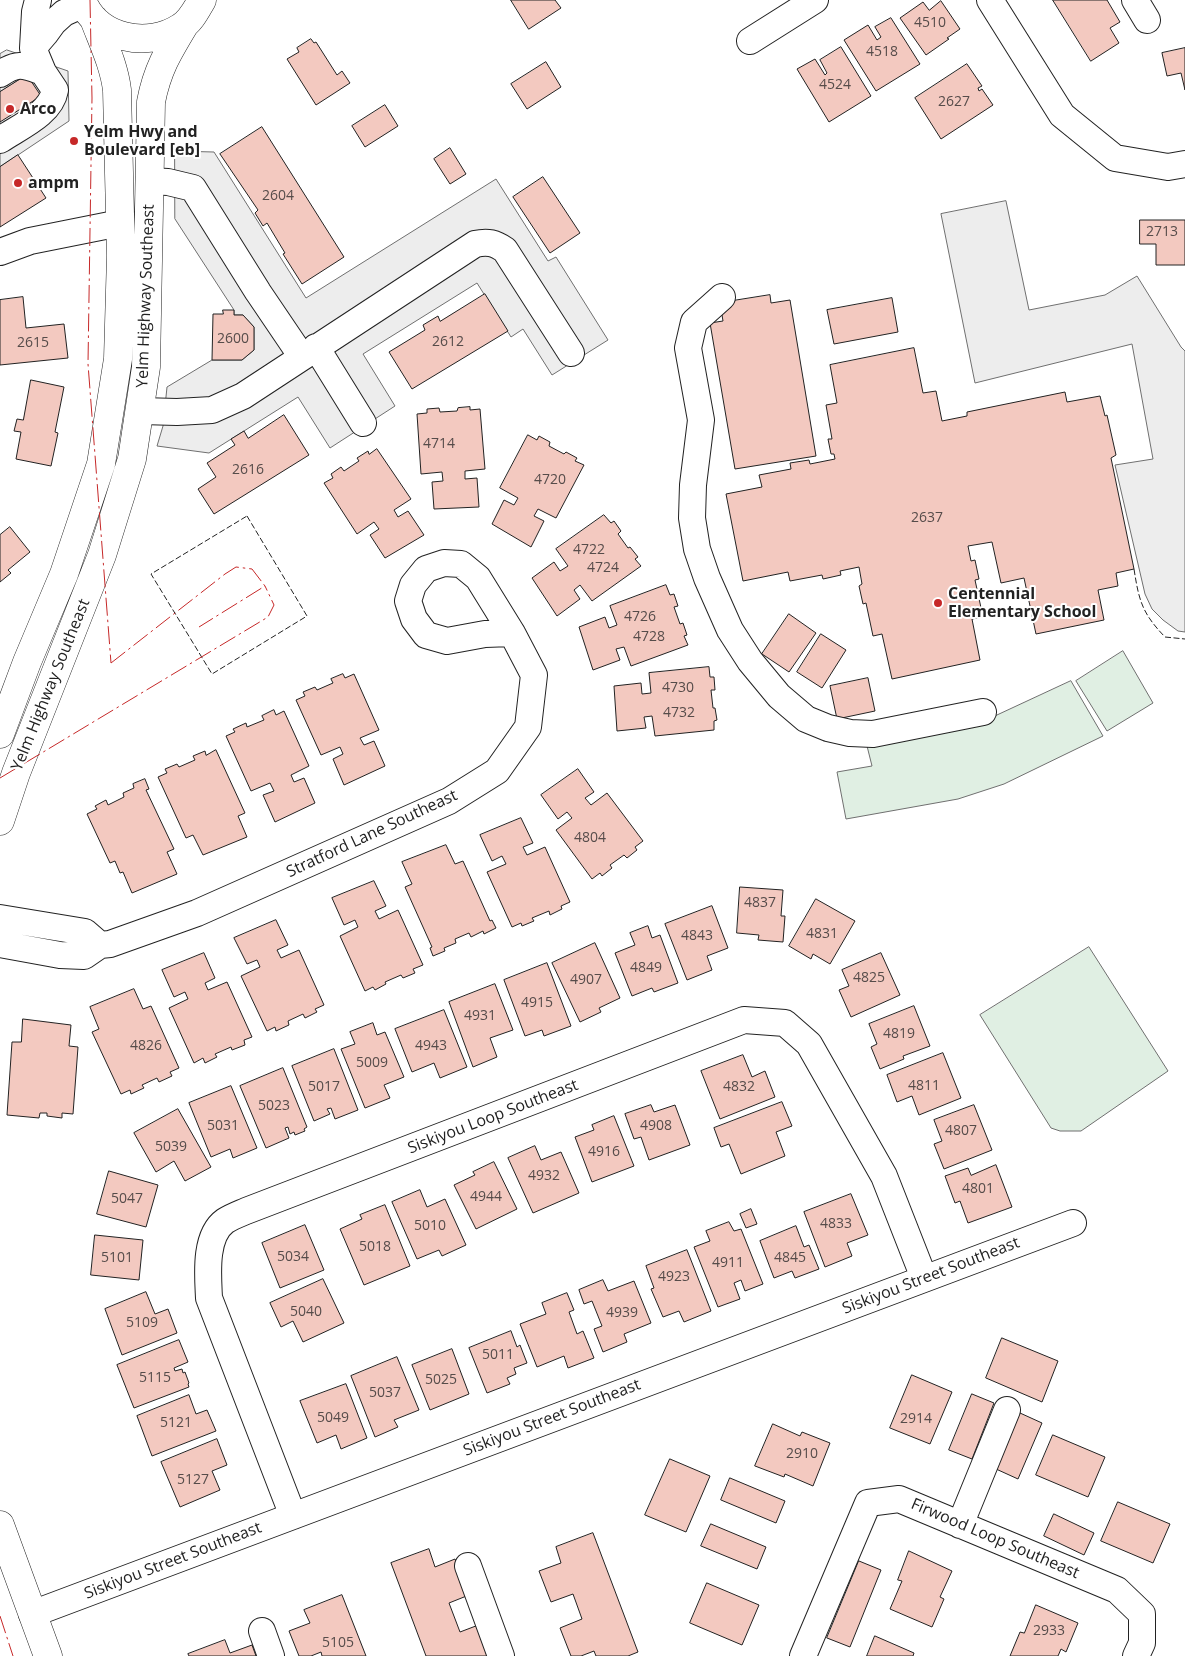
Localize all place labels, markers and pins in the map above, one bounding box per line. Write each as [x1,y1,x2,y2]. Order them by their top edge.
place label: Arco [20,99,56,119]
marker: Arco [4,103,16,115]
place label: Yelm Hwy and Boulevard [eb] [84,122,200,160]
marker: Yelm Hwy and Boulevard [eb] [68,135,80,147]
place label: ampm [28,173,79,193]
marker: ampm [12,177,24,189]
place label: Centennial Elementary School [948,584,1096,622]
marker: Centennial Elementary School [932,597,944,609]

